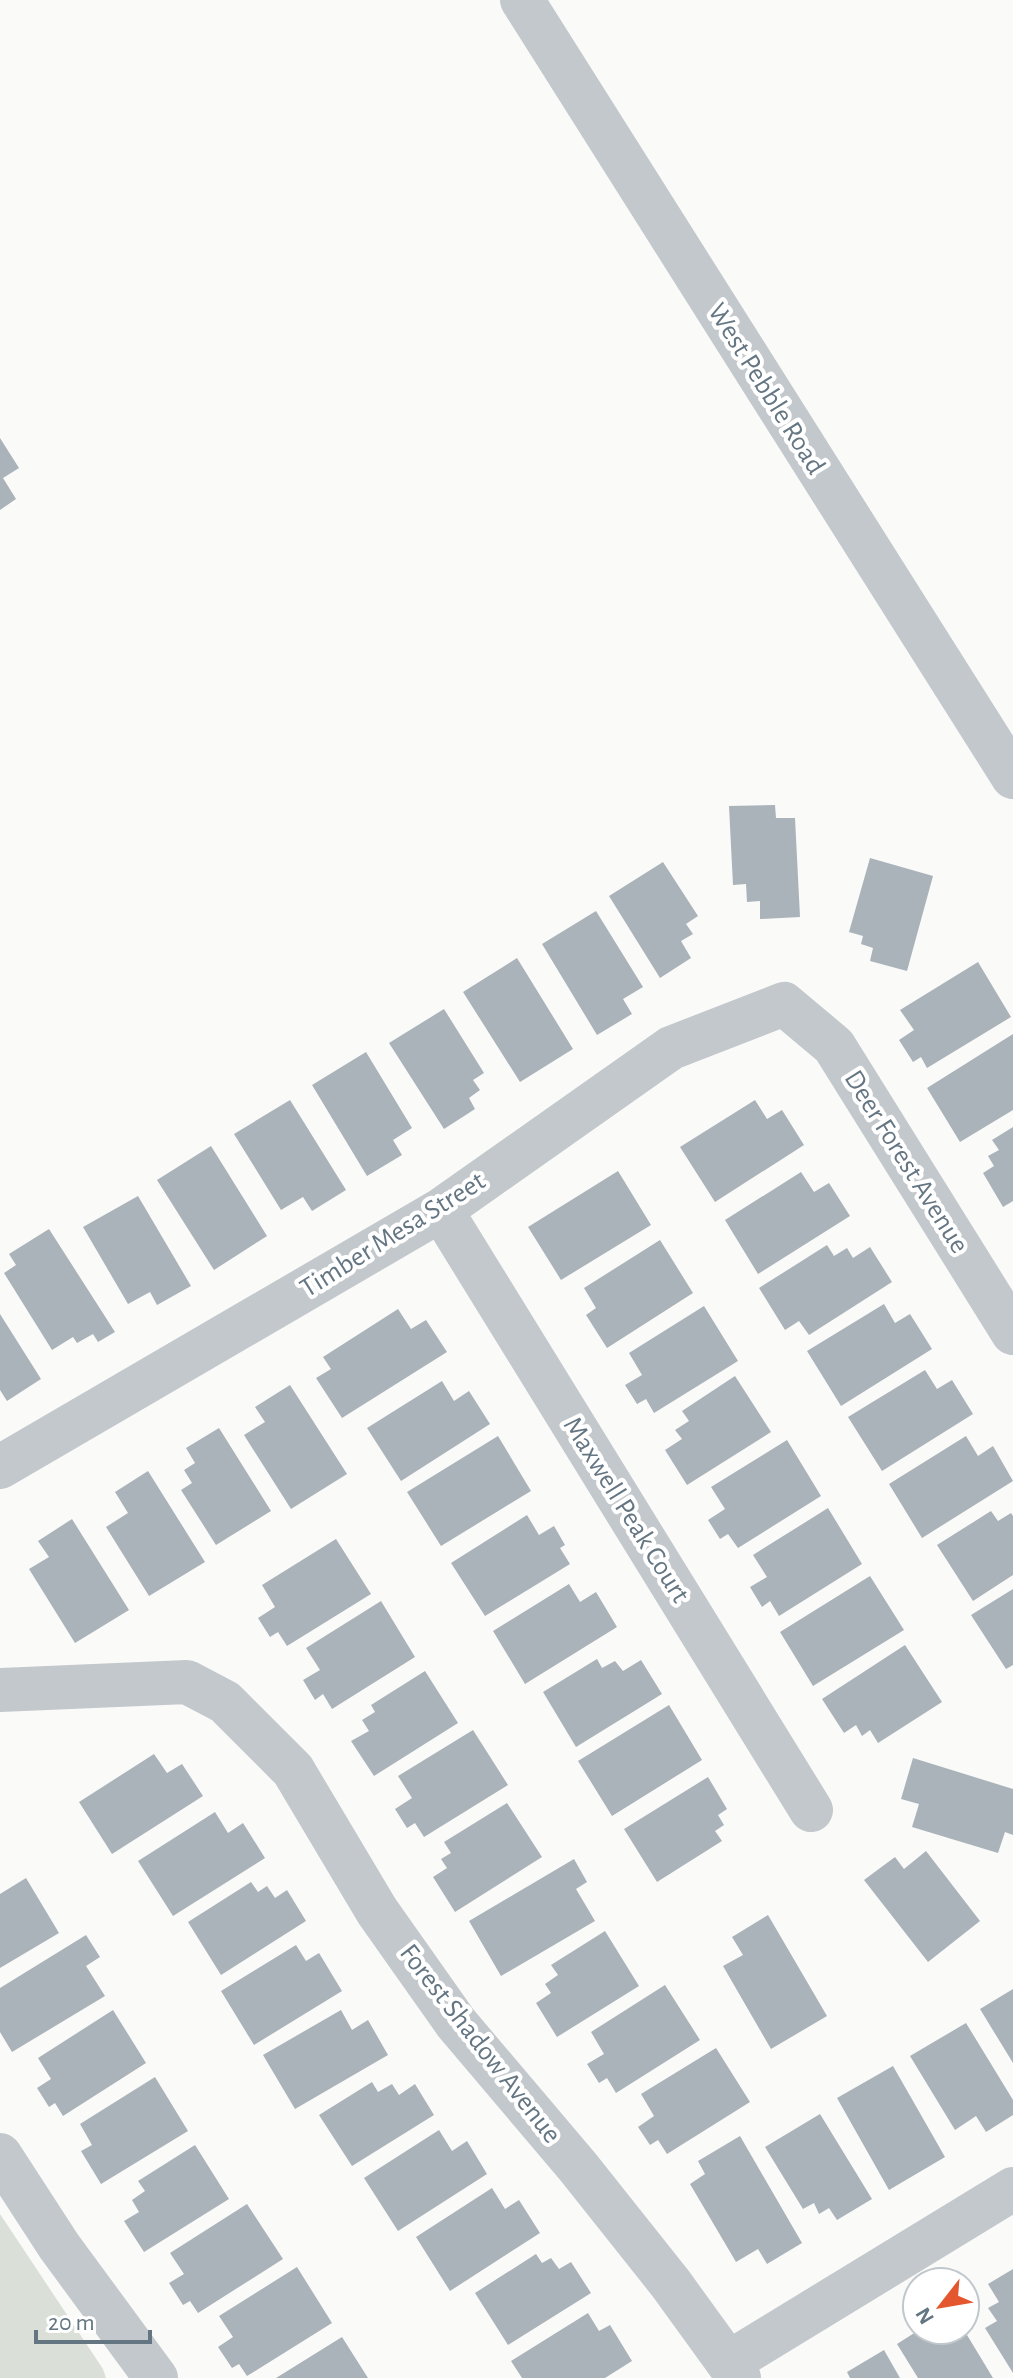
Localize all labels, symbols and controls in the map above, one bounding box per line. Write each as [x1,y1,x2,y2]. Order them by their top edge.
street label: West Pebble Road [702,299,830,479]
street label: Deer Forest Avenue [839,1066,973,1258]
street label: Timber Mesa Street [296,1167,490,1303]
street label: Maxwell Peak Court [558,1412,694,1608]
street label: Forest Shadow Avenue [394,1939,566,2149]
north arrow [901,2266,981,2346]
scale bar [36,2294,150,2344]
text: N [911,2304,938,2328]
text: 20 m [48,2311,95,2335]

